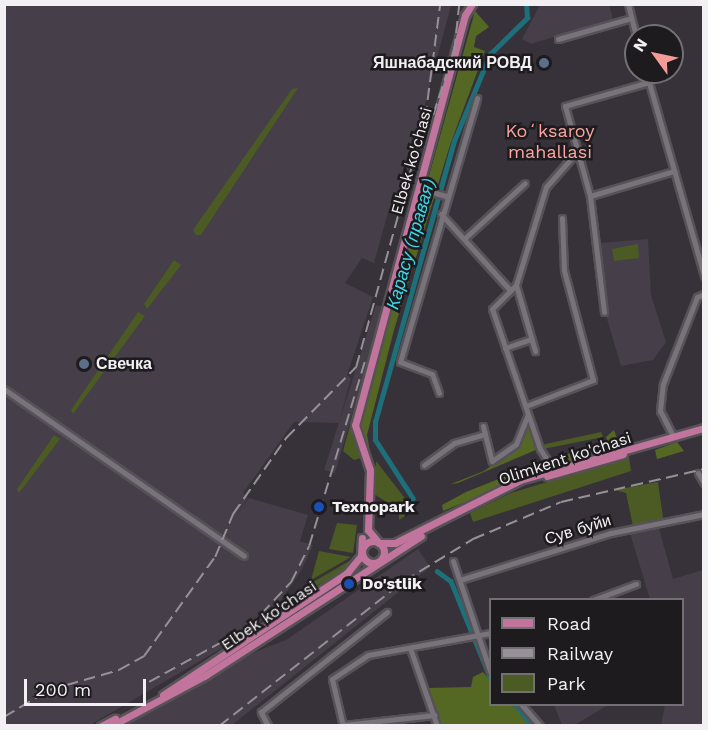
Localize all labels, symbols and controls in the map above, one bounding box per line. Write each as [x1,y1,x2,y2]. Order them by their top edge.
north arrow [624,24,684,84]
text: N [629,35,651,55]
place label: Яшнабадский РОВД [373,53,532,73]
marker: Яшнабадский РОВД [537,56,551,70]
street label: Elbek ko'chasi [387,105,437,217]
district label: Koʻksaroy mahallasi [501,121,599,164]
water label: Карасу (правая) [382,176,440,312]
place label: Свечка [96,354,152,374]
marker: Свечка [77,357,91,371]
street label: Olimkent ko'chasi [496,428,634,490]
place label: Texnopark [332,497,415,517]
marker: Texnopark [310,498,328,516]
street label: Сув буйи [543,511,613,549]
place label: Do'stlik [362,574,422,594]
marker: Do'stlik [340,575,358,593]
street label: Elbek ko'chasi [218,577,320,655]
legend [489,598,684,706]
text: Road [547,613,591,634]
text: Railway [547,643,613,664]
scale bar [27,667,148,705]
text: Park [547,673,586,694]
text: 200 m [35,679,91,700]

